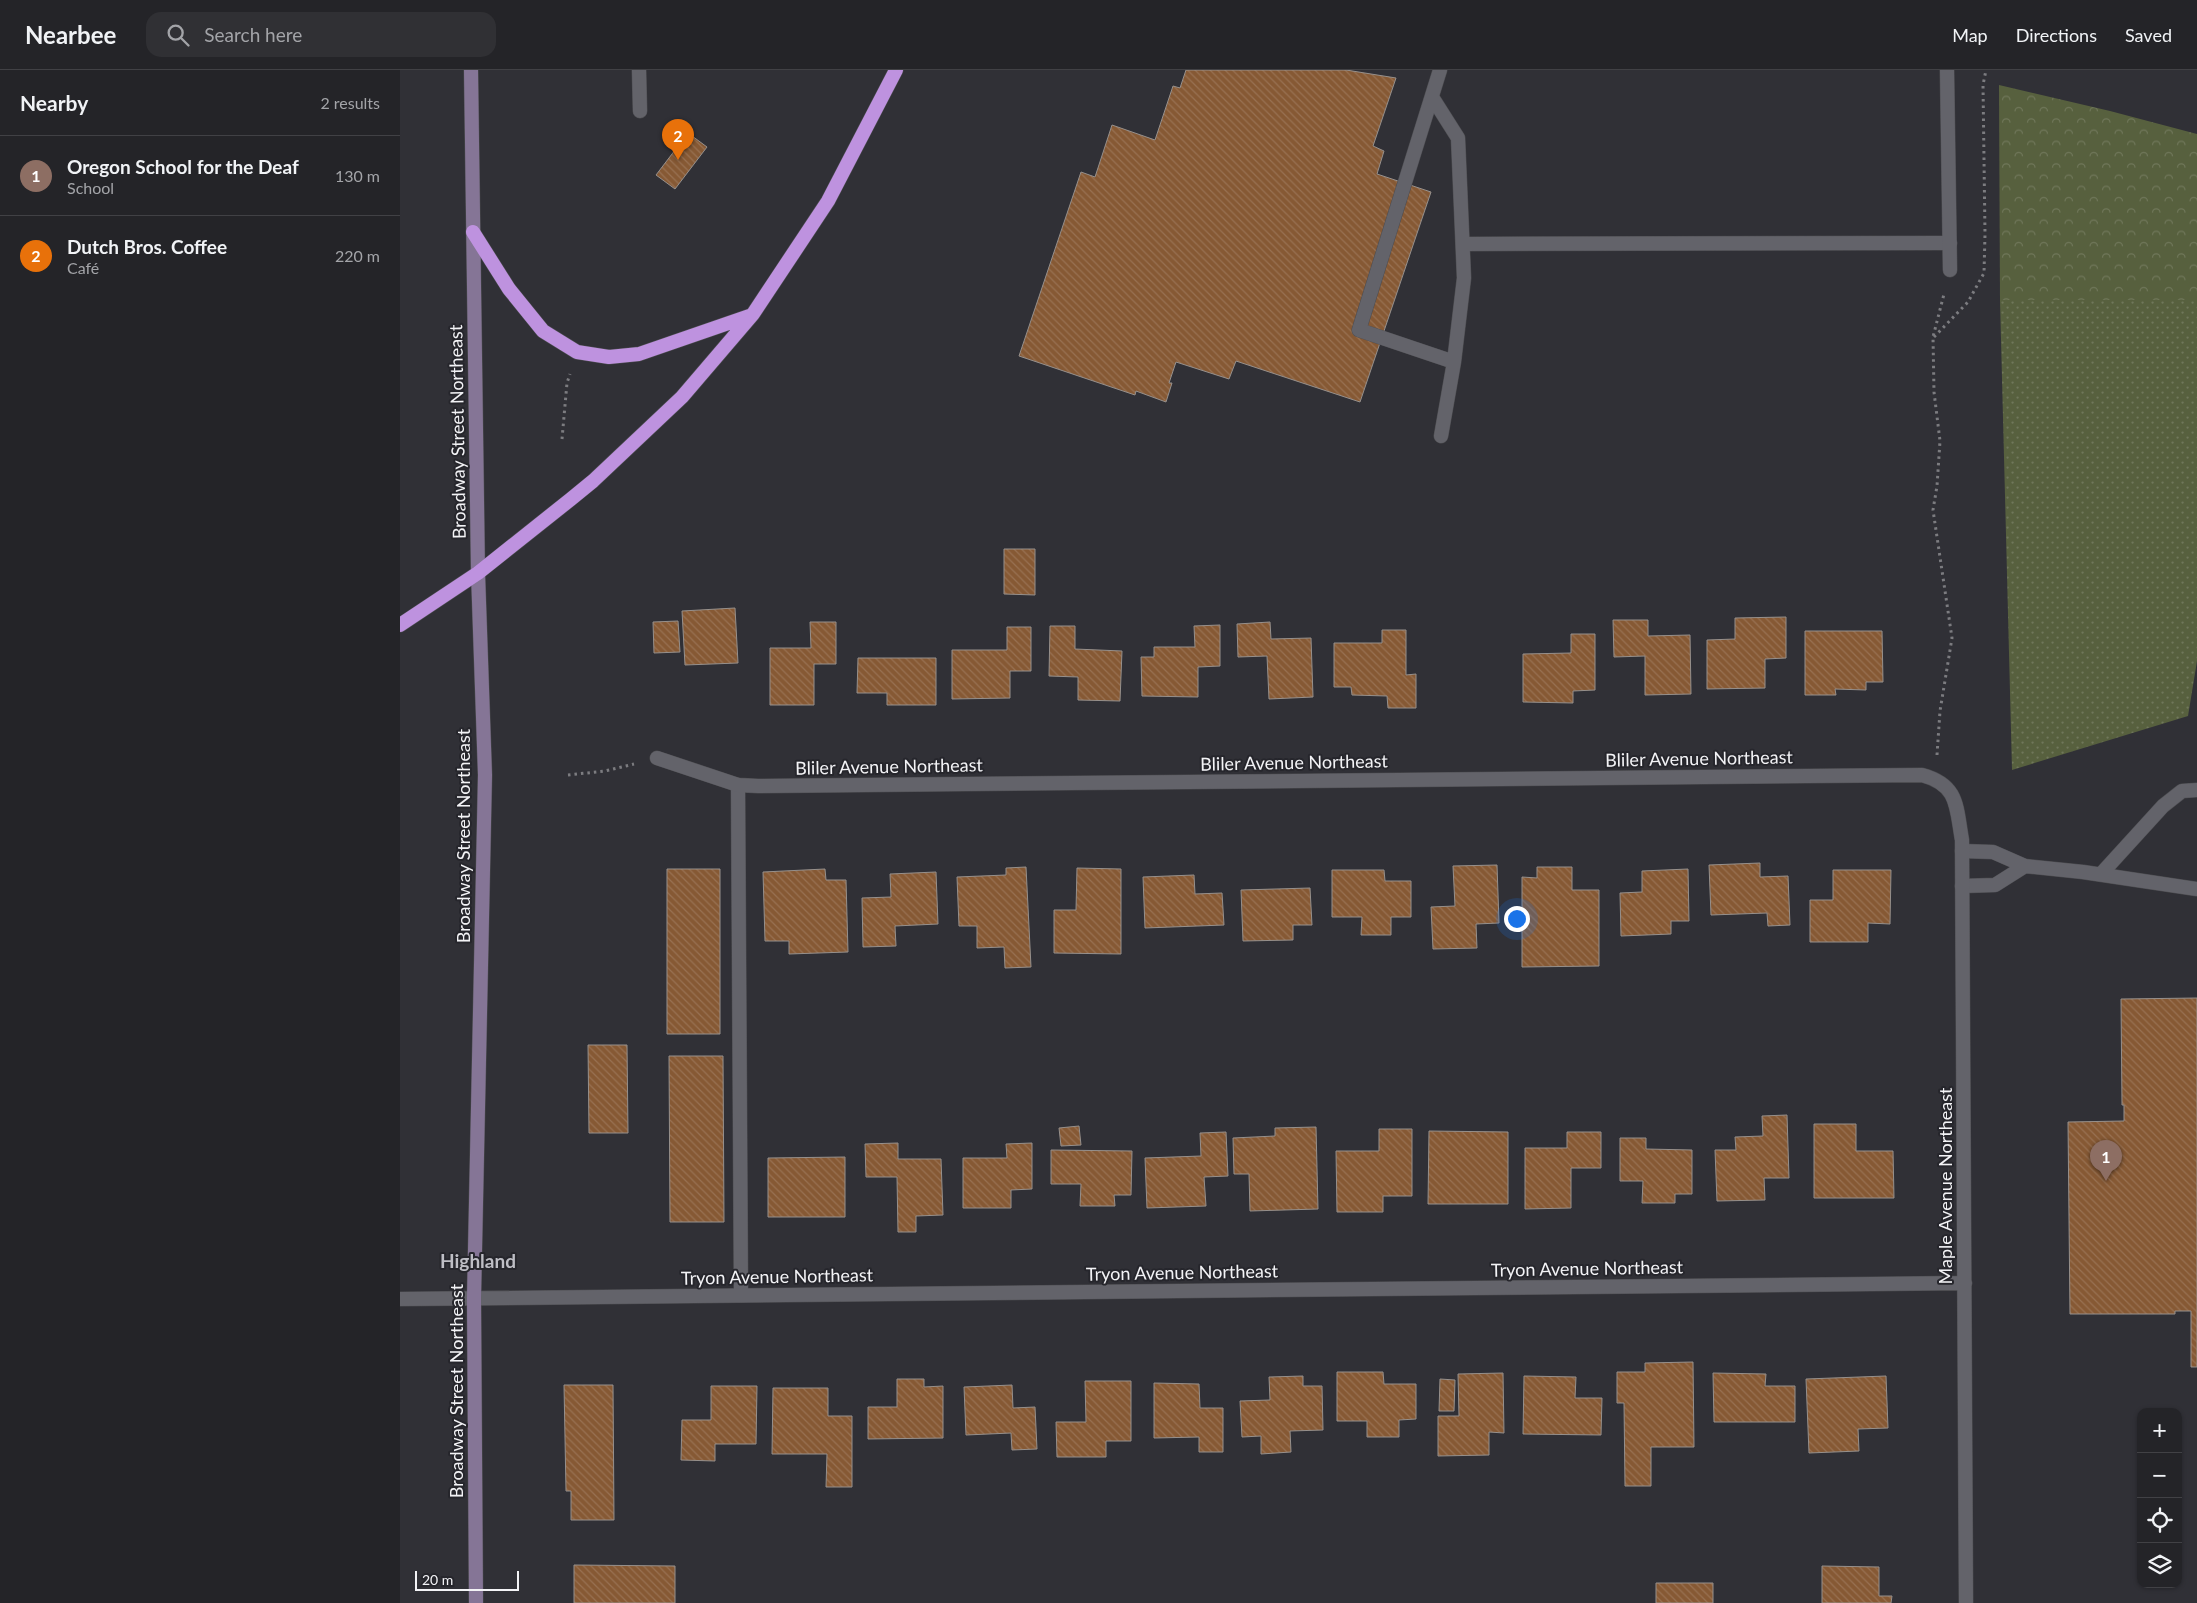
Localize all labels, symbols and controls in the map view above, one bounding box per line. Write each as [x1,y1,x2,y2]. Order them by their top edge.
search box [146,12,496,57]
text: Nearbee [25,20,116,49]
icon: search [164,21,192,49]
text: Search here [204,23,302,46]
text: Map [1952,24,1988,46]
text: Directions [2016,24,2097,46]
text: Saved [2125,24,2172,46]
text: Nearby [20,90,88,115]
text: 2 results [320,93,380,112]
pin: 2 [662,119,694,160]
text: Oregon School for the Deaf [67,155,299,178]
text: 1 [31,166,41,185]
text: 130 m [335,166,380,185]
text: School [67,178,114,197]
text: Dutch Bros. Coffee [67,235,227,258]
text: 2 [31,246,41,265]
text: 220 m [335,246,380,265]
text: Café [67,258,99,277]
street label: Broadway Street Northeast [444,324,470,539]
street label: Broadway Street Northeast [452,728,474,943]
street label: Bliler Avenue Northeast [1605,745,1794,771]
street label: Bliler Avenue Northeast [1200,749,1389,775]
street label: Bliler Avenue Northeast [795,753,984,779]
your location [1504,906,1530,932]
street label: Maple Avenue Northeast [1934,1087,1956,1284]
pin: 1 [2090,1140,2122,1181]
district label: Highland [440,1249,516,1272]
street label: Tryon Avenue Northeast [1491,1255,1684,1281]
street label: Tryon Avenue Northeast [1086,1259,1279,1285]
street label: Tryon Avenue Northeast [681,1263,874,1289]
street label: Broadway Street Northeast [445,1283,467,1498]
map controls [2137,1408,2182,1588]
button: + [2137,1408,2182,1453]
button: − [2137,1453,2182,1498]
button: locate [2137,1498,2182,1543]
button: layers [2137,1543,2182,1588]
scale bar [415,1568,519,1591]
text: 20 m [422,1571,453,1588]

